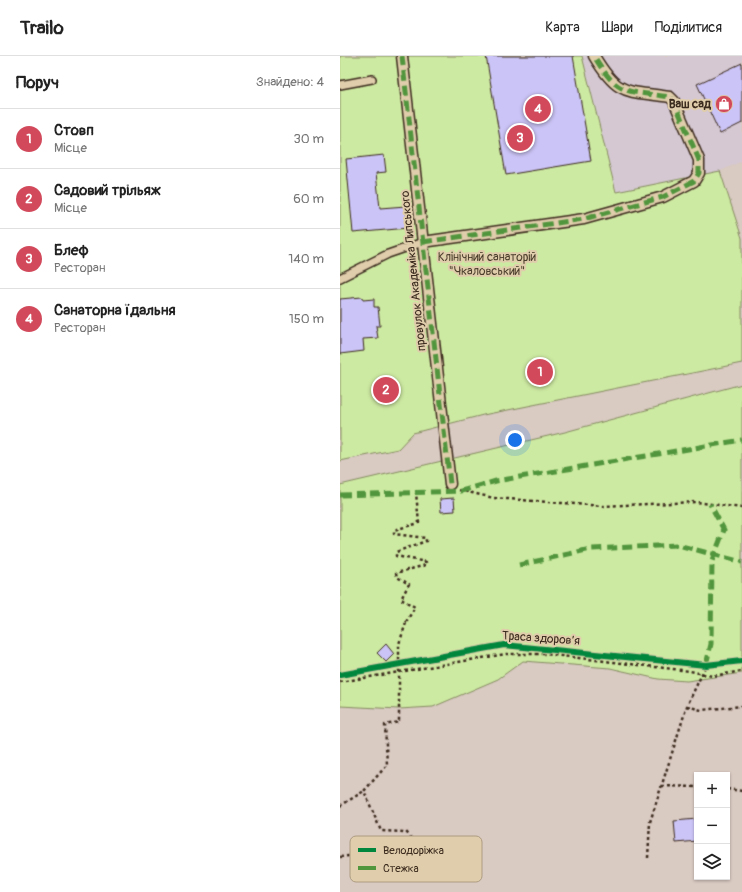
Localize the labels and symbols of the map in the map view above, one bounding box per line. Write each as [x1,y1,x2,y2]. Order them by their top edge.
pin: 4 [525,94,551,124]
shop icon: Ваш сад [714,94,734,114]
place label: Ваш сад [669,97,712,112]
pin: 3 [507,123,533,153]
street label: провулок Академіка Липського [398,189,429,352]
park label: Клінічний санаторій "Чкаловський" [438,250,536,279]
pin: 1 [527,357,553,387]
pin: 2 [373,375,399,405]
your location [505,430,525,450]
street label: Траса здоров’я [501,628,581,649]
legend [350,836,482,882]
text: Велодоріжка [383,844,444,857]
text: Стежка [383,862,419,875]

